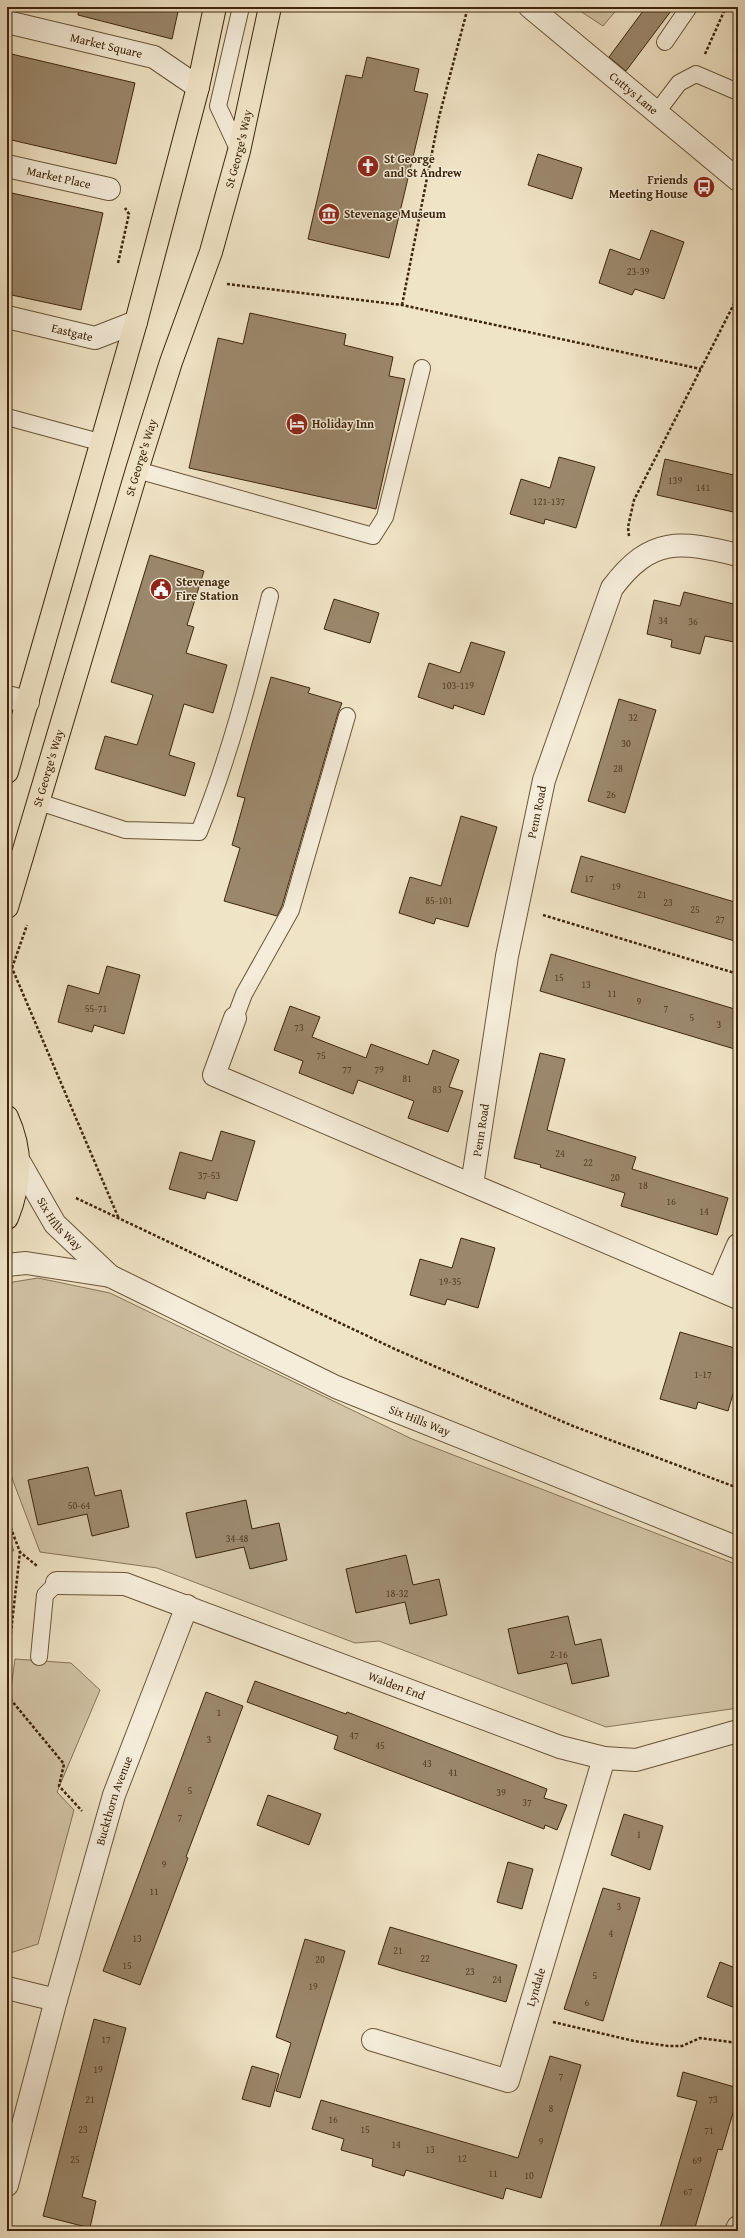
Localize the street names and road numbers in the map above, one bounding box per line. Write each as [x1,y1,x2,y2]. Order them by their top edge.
street label: Market Square [69,28,144,62]
street label: Cuttys Lane [606,68,662,119]
street label: St George's Way [220,108,256,190]
street label: Market Place [25,162,93,193]
street label: Eastgate [50,319,95,345]
street label: St George's Way [121,417,161,498]
street label: St George's Way [28,727,67,809]
street label: Penn Road [523,783,550,840]
street label: Penn Road [468,1102,493,1158]
street label: Six Hills Way [33,1194,87,1254]
street label: Six Hills Way [387,1400,453,1440]
street label: Walden End [366,1667,428,1704]
street label: Buckthorn Avenue [91,1753,136,1847]
street label: Lyndale [522,1965,549,2008]

